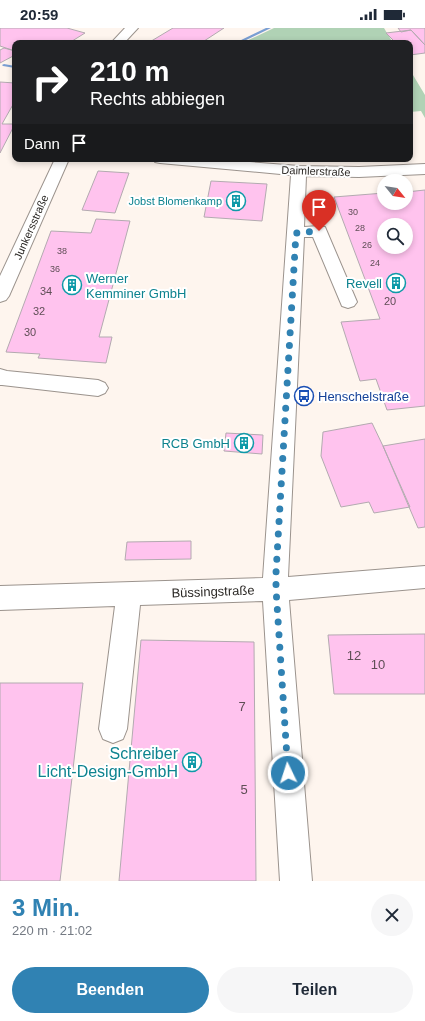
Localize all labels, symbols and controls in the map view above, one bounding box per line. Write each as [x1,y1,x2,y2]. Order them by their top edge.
text: 20:59 [20,6,58,23]
icon: right [24,56,76,108]
text: 210 m [90,56,169,87]
text: Rechts abbiegen [90,89,225,109]
icon: arrive [68,132,90,154]
text: Dann [24,135,60,152]
street label: Daimlerstraße [281,164,351,178]
north arrow [377,174,413,210]
map controls [377,174,413,254]
building icon: Jobst Blomenkamp [225,190,247,212]
pin [302,190,336,231]
street label: Junkersstraße [11,193,51,261]
place label: Jobst Blomenkamp [128,195,222,207]
icon: arrive [308,196,330,218]
house number: 30 [348,207,358,217]
button: search [377,218,413,254]
house number: 28 [355,223,365,233]
house number: 26 [362,240,372,250]
house number: 38 [57,246,67,256]
house number: 24 [370,258,380,268]
house number: 36 [50,264,60,274]
place label: Werner Kemminer GmbH [86,271,186,301]
building icon: Revell [385,272,407,294]
building icon: Werner Kemminer GmbH [61,274,83,296]
place label: Revell [346,276,382,291]
house number: 34 [40,285,52,297]
house number: 20 [384,295,396,307]
house number: 32 [33,305,45,317]
house number: 30 [24,326,36,338]
bus stop icon: Henschelstraße [293,385,315,407]
place label: Henschelstraße [318,389,409,404]
building icon: RCB GmbH [233,432,255,454]
place label: RCB GmbH [161,436,230,451]
street label: Büssingstraße [171,583,255,600]
house number: 12 [347,648,361,663]
house number: 10 [371,657,385,672]
house number: 7 [238,699,246,714]
place label: Schreiber Licht-Design-GmbH [38,745,179,780]
building icon: Schreiber Licht-Design-GmbH [181,751,203,773]
position arrow [267,752,309,794]
house number: 5 [240,782,248,797]
text: 3 Min. [12,894,80,921]
button: close [371,894,413,936]
text: 220 m · 21:02 [12,923,92,938]
button: Beenden [12,967,209,1013]
button: Teilen [217,967,413,1013]

